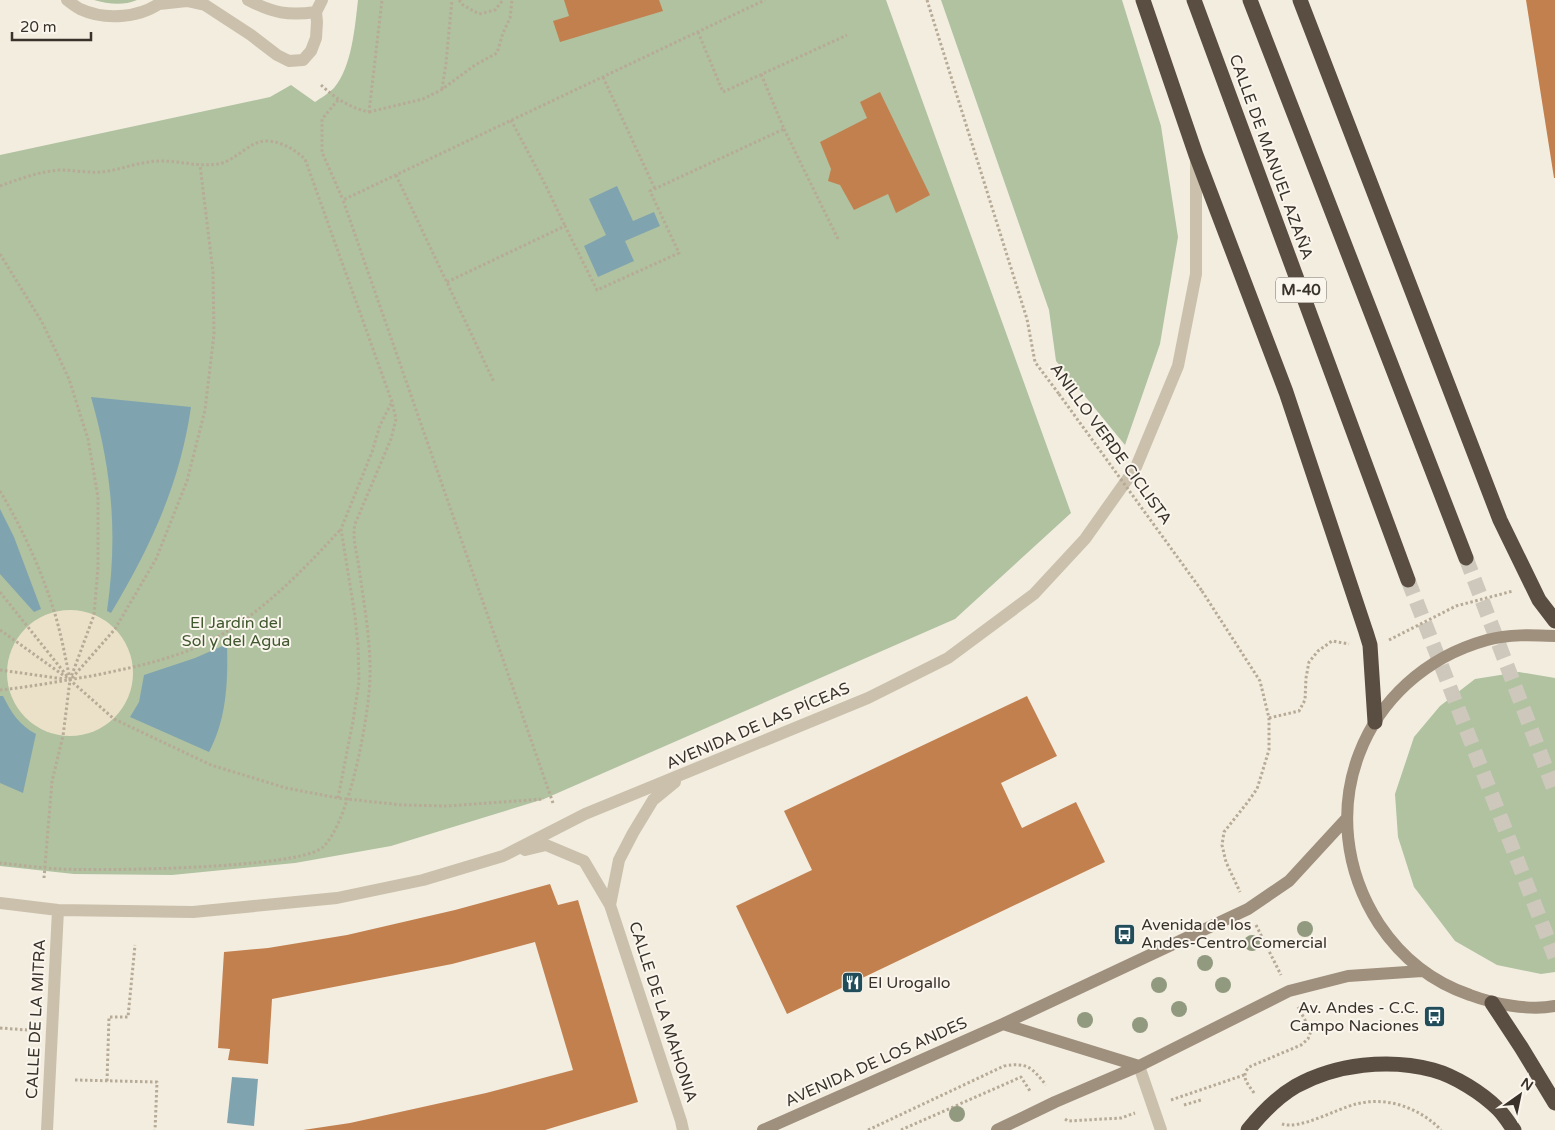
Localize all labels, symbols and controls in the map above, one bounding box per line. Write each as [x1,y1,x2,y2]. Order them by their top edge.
scale bar [12,10,91,42]
text: 20 m [20,18,57,36]
street label: CALLE DE MANUEL AZAÑA [1224,52,1318,262]
road number: M-40 [1276,278,1326,302]
street label: ANILLO VERDE CICLISTA [1046,359,1176,529]
park label: El Jardín del Sol y del Agua [182,613,290,651]
street label: AVENIDA DE LAS PÍCEAS [663,678,853,774]
place label: Avenida de los Andes-Centro Comercial [1141,915,1327,953]
street label: CALLE DE LA MAHONIA [624,919,702,1105]
bus stop icon: Avenida de los Andes-Centro Comercial [1113,922,1137,946]
street label: CALLE DE LA MITRA [22,938,50,1100]
restaurant icon: El Urogallo [840,971,864,995]
place label: El Urogallo [868,973,951,993]
place label: Av. Andes - C.C. Campo Naciones [1290,998,1419,1036]
bus stop icon: Av. Andes - C.C. Campo Naciones [1423,1005,1447,1029]
street label: AVENIDA DE LOS ANDES [782,1013,970,1111]
north arrow [1495,1070,1545,1120]
text: N [1517,1074,1536,1095]

